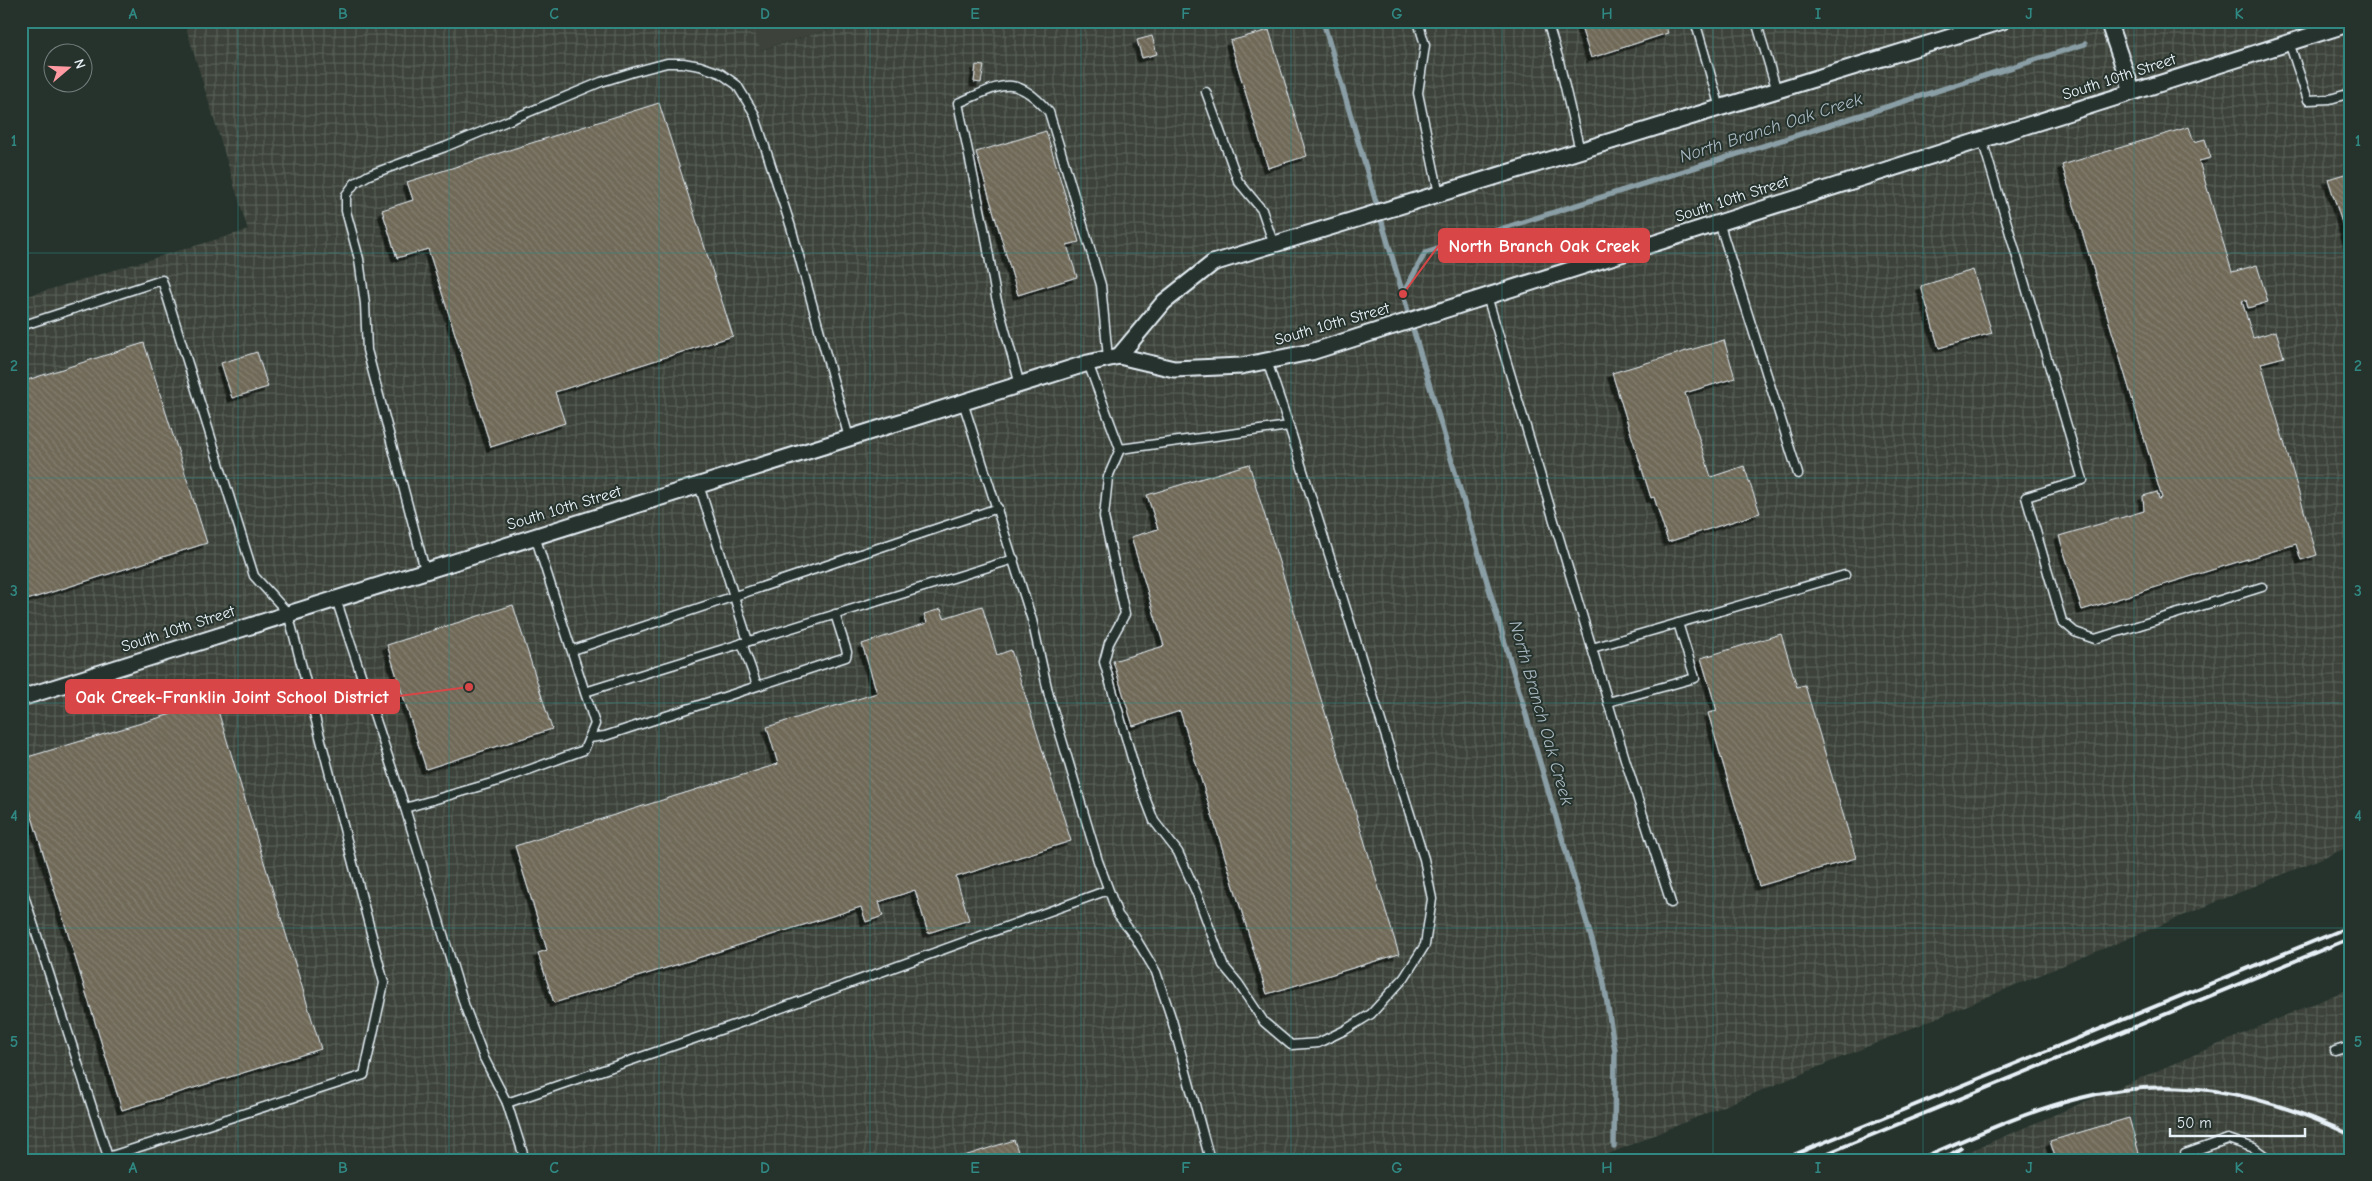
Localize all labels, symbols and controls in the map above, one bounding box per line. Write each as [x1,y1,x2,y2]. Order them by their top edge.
text: A [129,5,138,23]
text: B [338,5,348,23]
text: C [549,5,559,23]
text: D [760,5,770,23]
text: E [970,5,980,23]
text: F [1181,5,1191,23]
text: G [1391,5,1403,23]
text: H [1601,5,1613,23]
text: I [1815,5,1821,23]
text: J [2025,5,2033,23]
text: K [2234,5,2244,23]
north arrow [42,42,92,92]
street label: South 10th Street [2060,50,2179,104]
text: N [70,57,89,71]
water label: North Branch Oak Creek [1677,88,1865,168]
text: 1 [11,132,17,150]
text: 1 [2355,132,2361,150]
street label: South 10th Street [1673,172,1792,226]
callout: North Branch Oak Creek [1439,229,1649,262]
text: North Branch Oak Creek [1449,236,1640,257]
street label: South 10th Street [1273,299,1392,349]
text: 2 [10,357,18,375]
text: 2 [2354,357,2362,375]
street label: South 10th Street [505,482,624,534]
text: 3 [10,582,18,600]
text: 3 [2354,582,2362,600]
street label: South 10th Street [119,602,238,656]
water label: North Branch Oak Creek [1505,618,1578,808]
callout: Oak Creek-Franklin Joint School District [66,680,399,713]
text: Oak Creek-Franklin Joint School District [75,687,390,708]
text: 4 [10,807,18,825]
text: 4 [2354,807,2362,825]
text: 5 [10,1033,18,1051]
text: 5 [2354,1033,2362,1051]
scale bar [2170,1106,2304,1138]
text: 50 m [2177,1114,2212,1132]
text: A [129,1159,138,1177]
text: B [338,1159,348,1177]
text: C [549,1159,559,1177]
text: D [760,1159,770,1177]
text: E [970,1159,980,1177]
text: F [1181,1159,1191,1177]
text: G [1391,1159,1403,1177]
text: H [1601,1159,1613,1177]
text: I [1815,1159,1821,1177]
text: J [2025,1159,2033,1177]
text: K [2234,1159,2244,1177]

